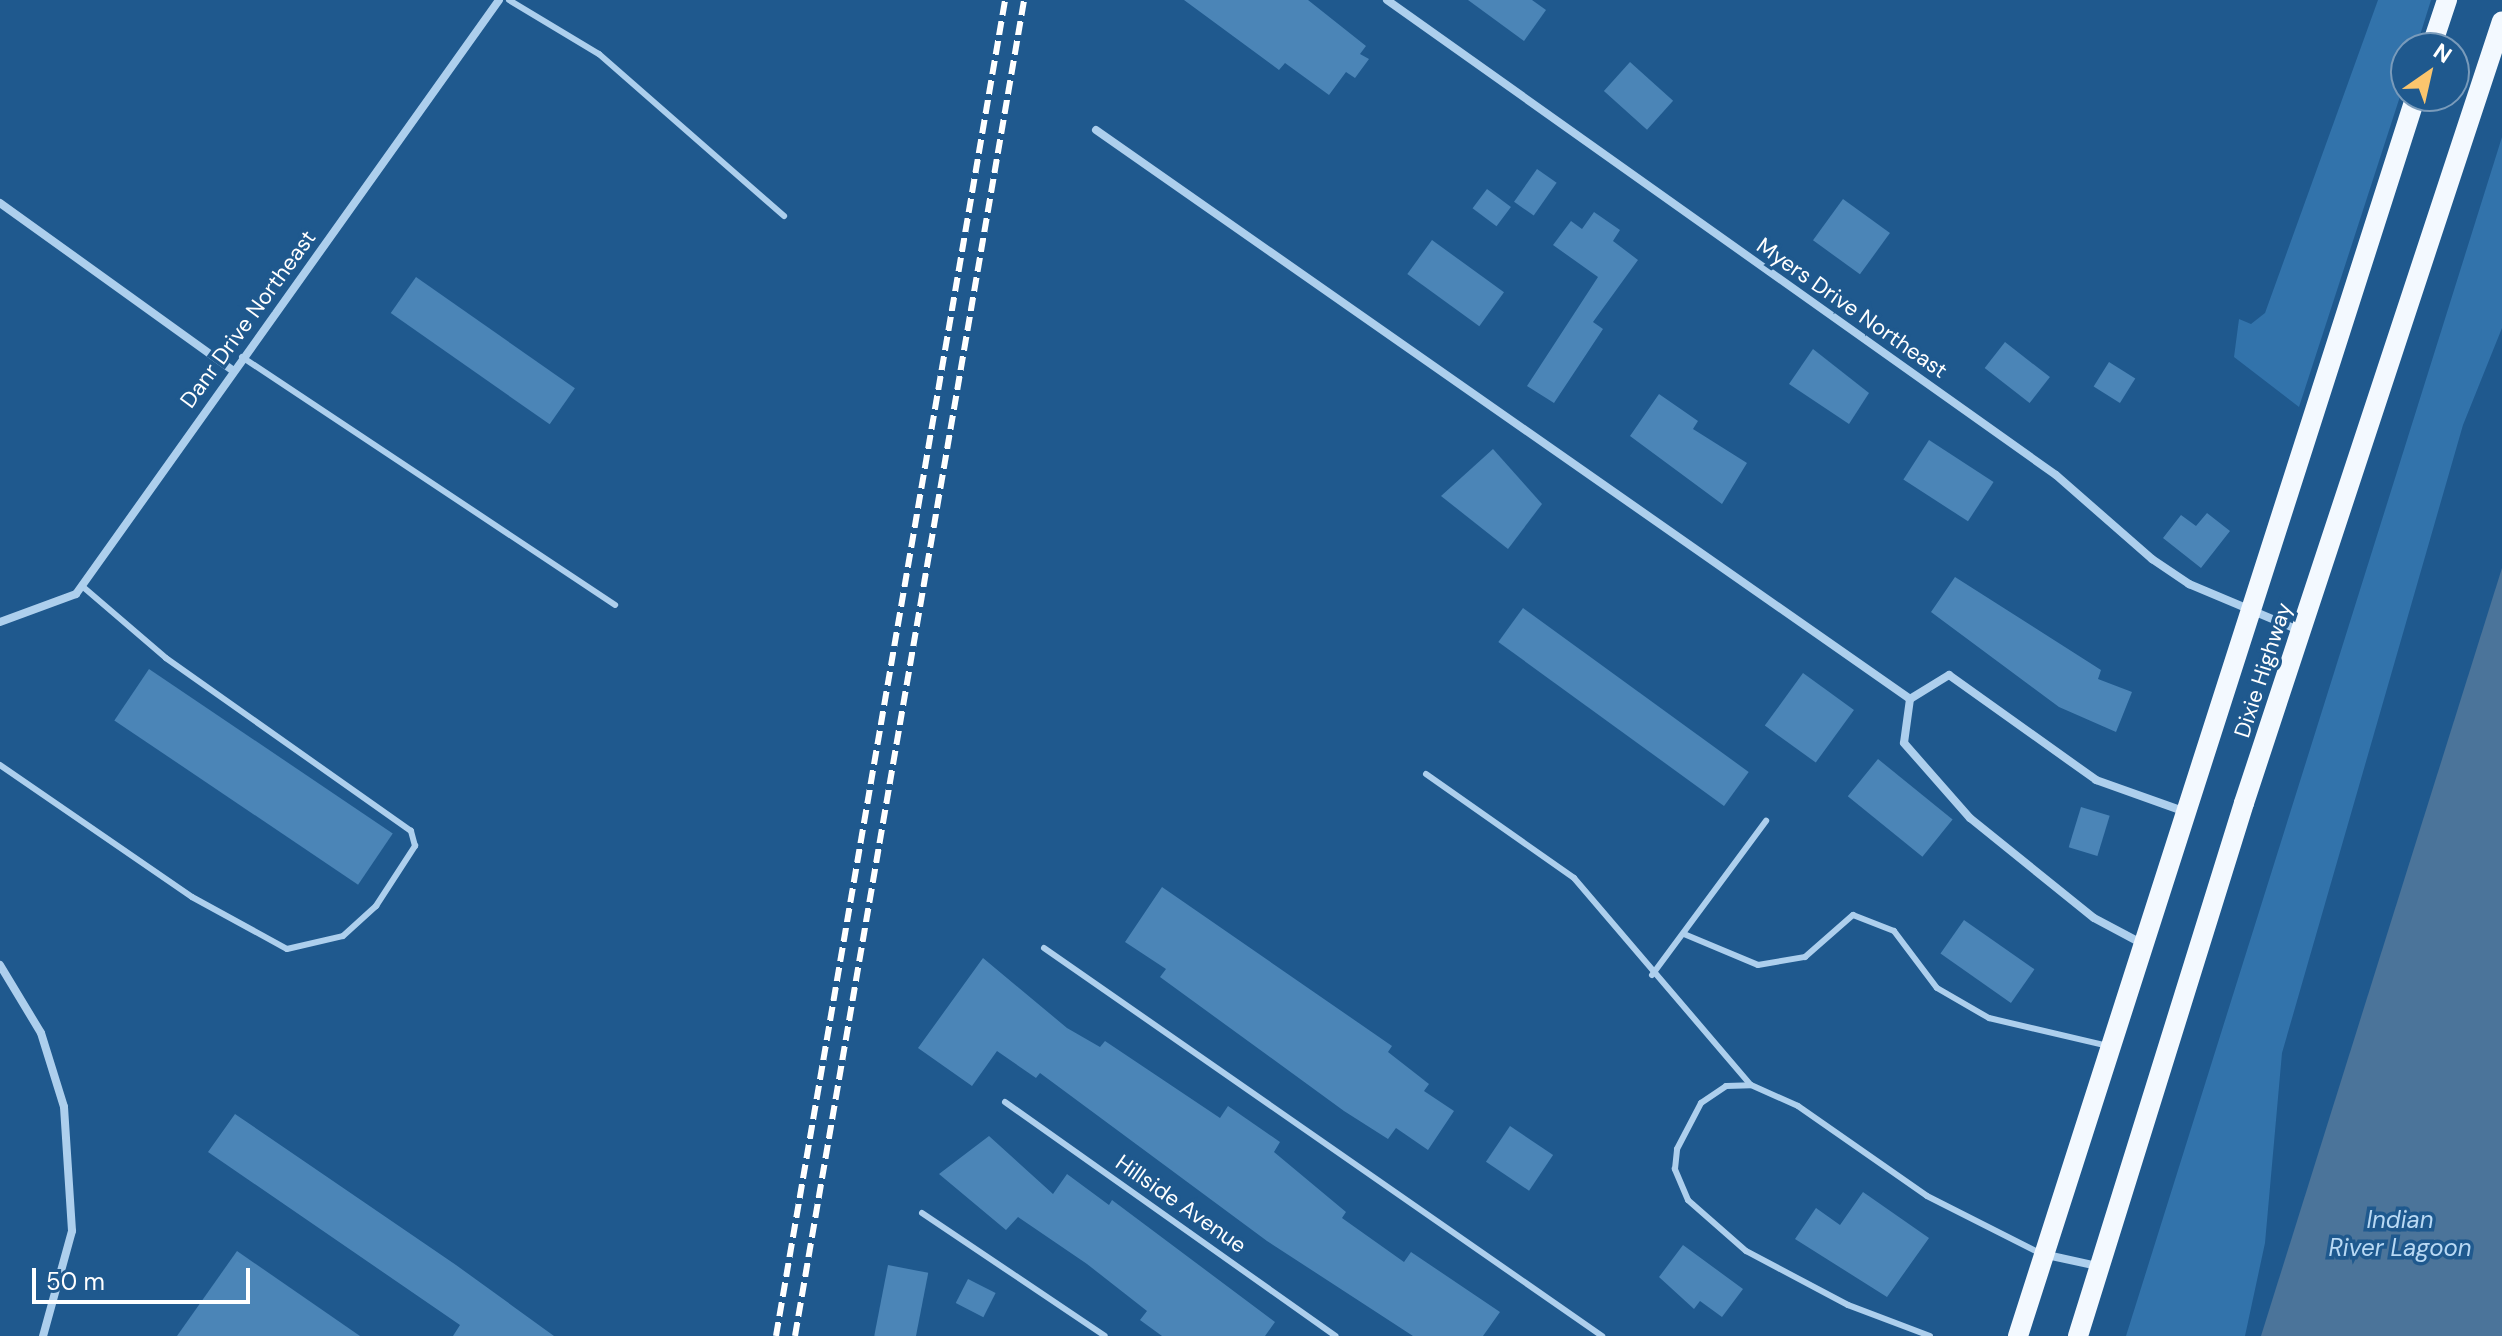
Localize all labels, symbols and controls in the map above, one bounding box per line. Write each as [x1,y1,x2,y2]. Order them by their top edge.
north arrow [2390,32,2470,112]
text: N [2428,37,2457,70]
street label: Danr Drive Northeast [175,225,321,413]
street label: Myers Drive Northeast [1752,232,1952,384]
street label: Dixie Highway [2229,599,2297,741]
street label: Hillside Avenue [1111,1149,1251,1259]
water label: Indian River Lagoon [2328,1206,2472,1262]
scale bar [36,1252,254,1302]
text: 50 m [46,1266,105,1297]

